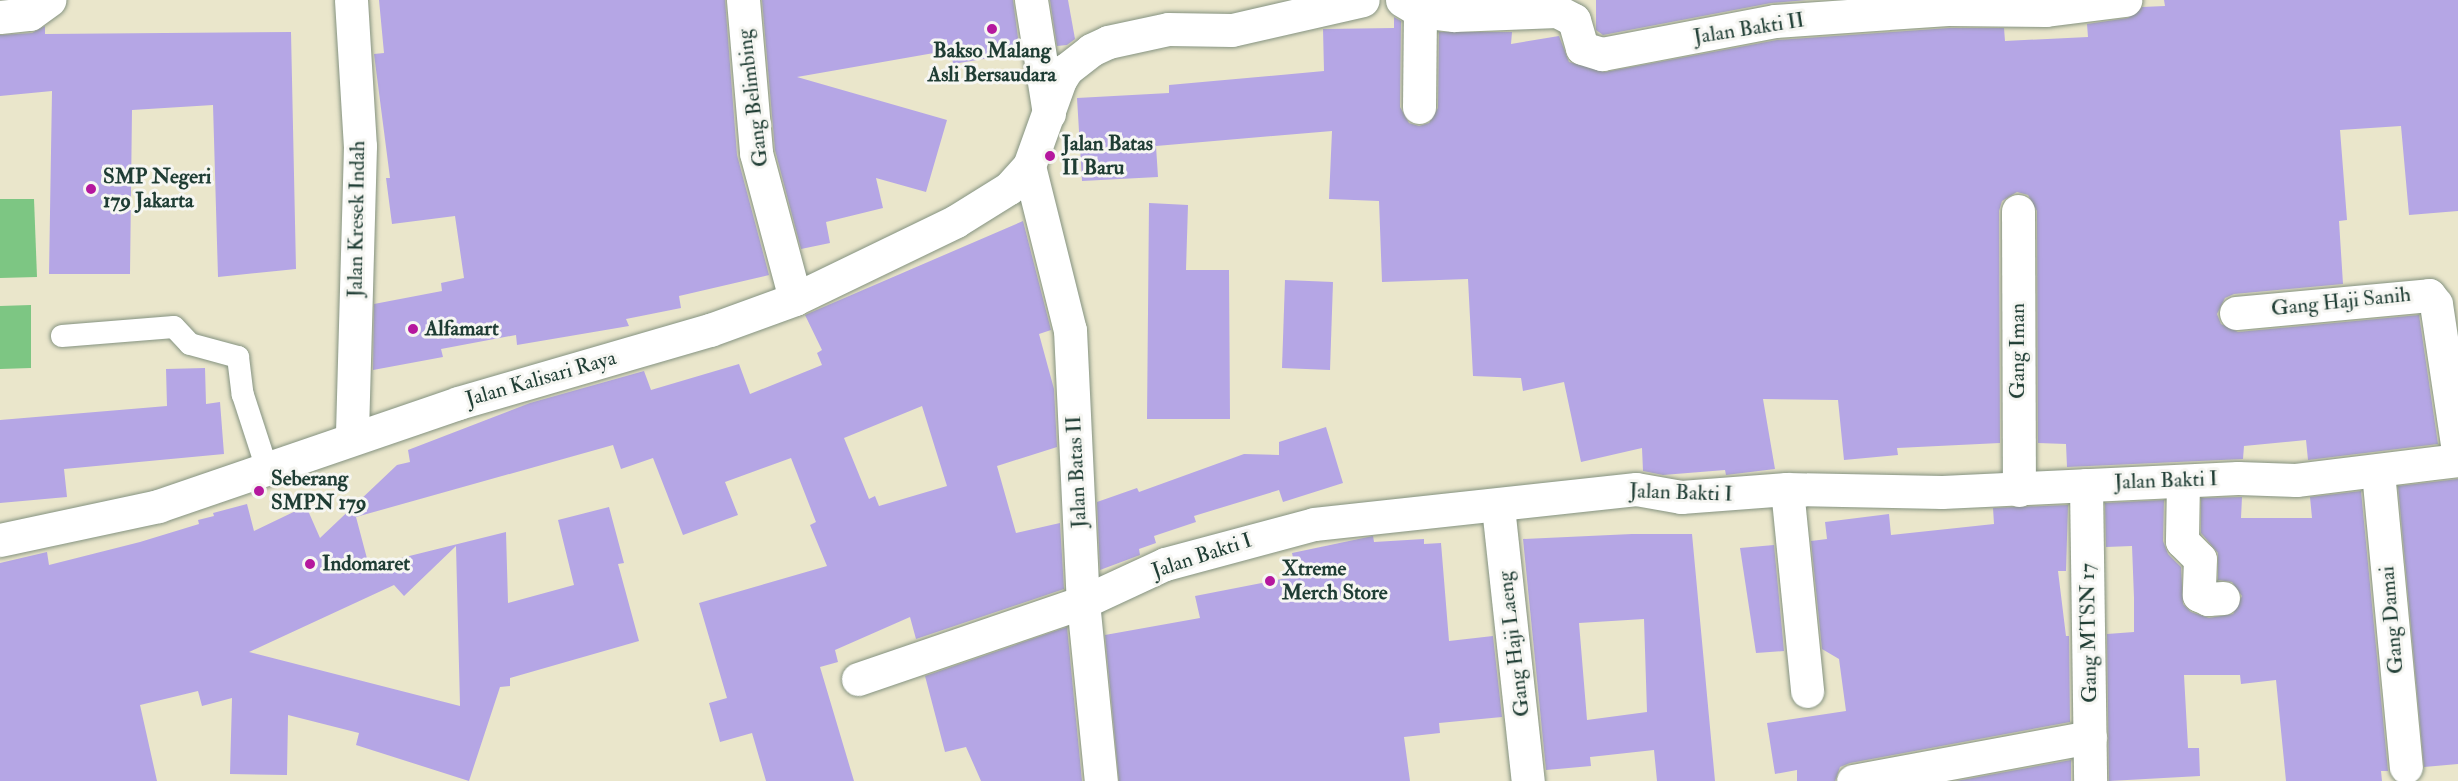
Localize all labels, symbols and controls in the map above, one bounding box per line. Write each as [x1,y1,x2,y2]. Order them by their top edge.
street label: Jalan Bakti II [1692,8,1806,50]
marker: Bakso Malang Asli Bersaudara [985,22,999,36]
street label: Gang Belimbing [732,28,774,168]
place label: Bakso Malang Asli Bersaudara [928,38,1056,88]
place label: Jalan Batas II Baru [1062,131,1153,181]
street label: Jalan Kresek Indah [343,140,371,298]
marker: Jalan Batas II Baru [1043,149,1057,163]
place label: SMP Negeri 179 Jakarta [103,164,211,214]
marker: SMP Negeri 179 Jakarta [84,182,98,196]
street label: Gang Haji Sanih [2270,282,2412,322]
street label: Gang Iman [2005,303,2031,399]
place label: Alfamart [425,316,499,342]
marker: Alfamart [406,322,420,336]
street label: Jalan Kalisari Raya [463,346,619,412]
street label: Jalan Batas II [1061,415,1093,529]
place label: Seberang SMPN 179 [271,466,366,516]
street label: Jalan Bakti I [2114,467,2218,495]
street label: Jalan Bakti I [1629,479,1733,507]
marker: Seberang SMPN 179 [252,484,266,498]
street label: Jalan Bakti I [1149,528,1255,584]
place label: Indomaret [322,551,410,577]
place label: Xtreme Merch Store [1282,556,1387,606]
marker: Indomaret [303,557,317,571]
street label: Gang MTSN 17 [2075,563,2103,703]
street label: Gang Damai [2375,565,2409,675]
street label: Gang Haji Laeng [1493,570,1535,718]
marker: Xtreme Merch Store [1263,574,1277,588]

